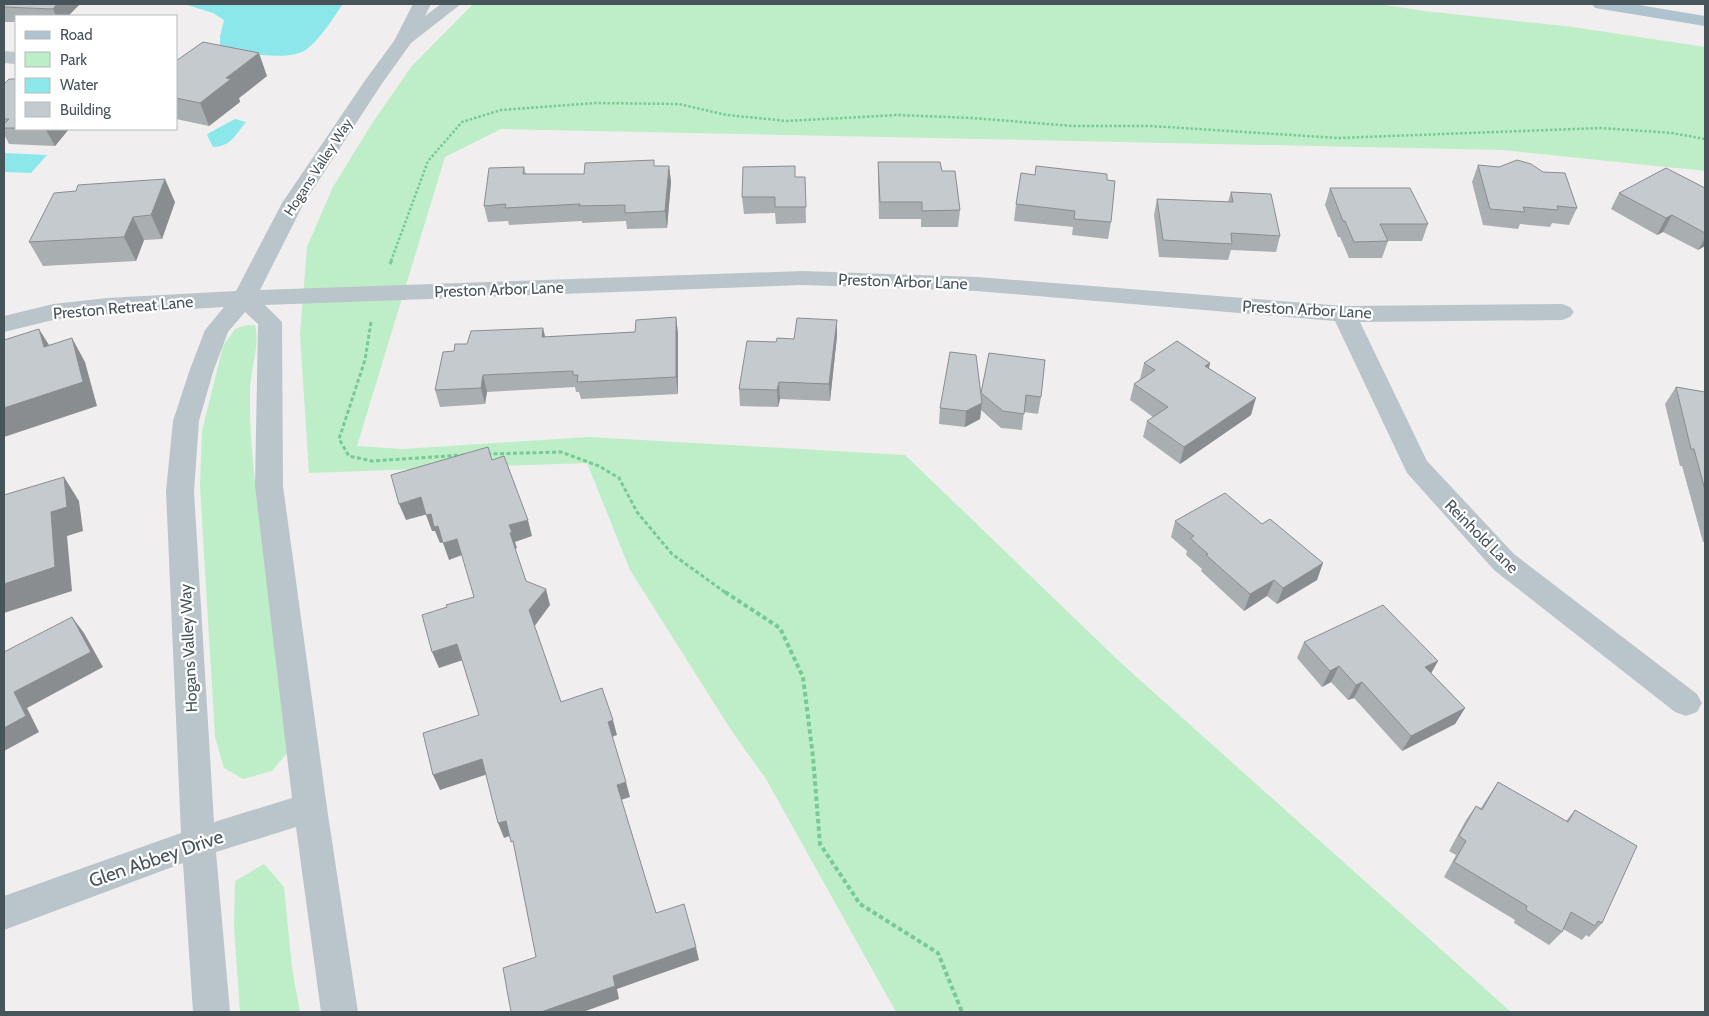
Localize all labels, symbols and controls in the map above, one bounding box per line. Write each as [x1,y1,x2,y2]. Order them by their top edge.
legend [15,15,178,130]
text: Road [60,26,93,44]
text: Park [60,51,87,69]
text: Water [60,76,98,94]
text: Building [60,101,111,119]
street label: Hogans Valley Way [280,115,356,219]
street label: Preston Arbor Lane [838,270,968,293]
street label: Preston Arbor Lane [434,278,564,301]
street label: Preston Retreat Lane [52,292,194,323]
street label: Preston Arbor Lane [1242,297,1372,322]
street label: Reinhold Lane [1441,496,1522,577]
street label: Hogans Valley Way [176,583,201,713]
street label: Glen Abbey Drive [86,825,227,892]

